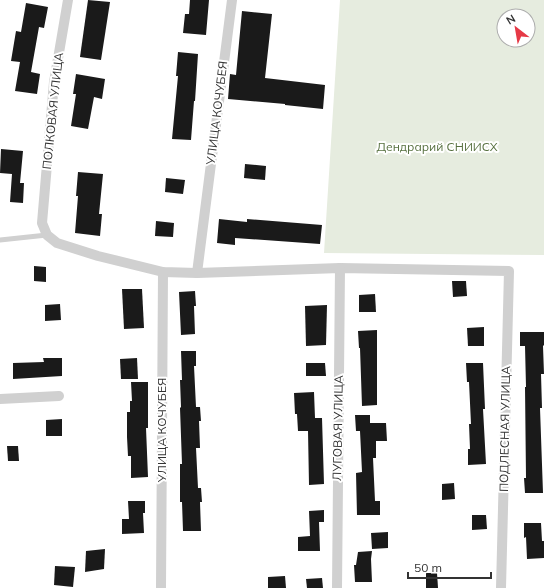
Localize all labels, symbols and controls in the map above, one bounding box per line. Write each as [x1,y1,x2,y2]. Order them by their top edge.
north arrow [496,8,536,48]
text: N [504,11,518,28]
street label: ПОЛКОВАЯ УЛИЦА [39,52,66,170]
street label: УЛИЦА КОЧУБЕЯ [203,60,230,167]
park label: Дендрарий СНИИСХ [376,139,498,154]
street label: ПОДЛЕСНАЯ УЛИЦА [496,366,513,492]
street label: ЛУГОВАЯ УЛИЦА [329,375,346,481]
street label: УЛИЦА КОЧУБЕЯ [154,378,169,483]
scale bar [408,554,491,580]
text: 50 m [414,560,442,575]

